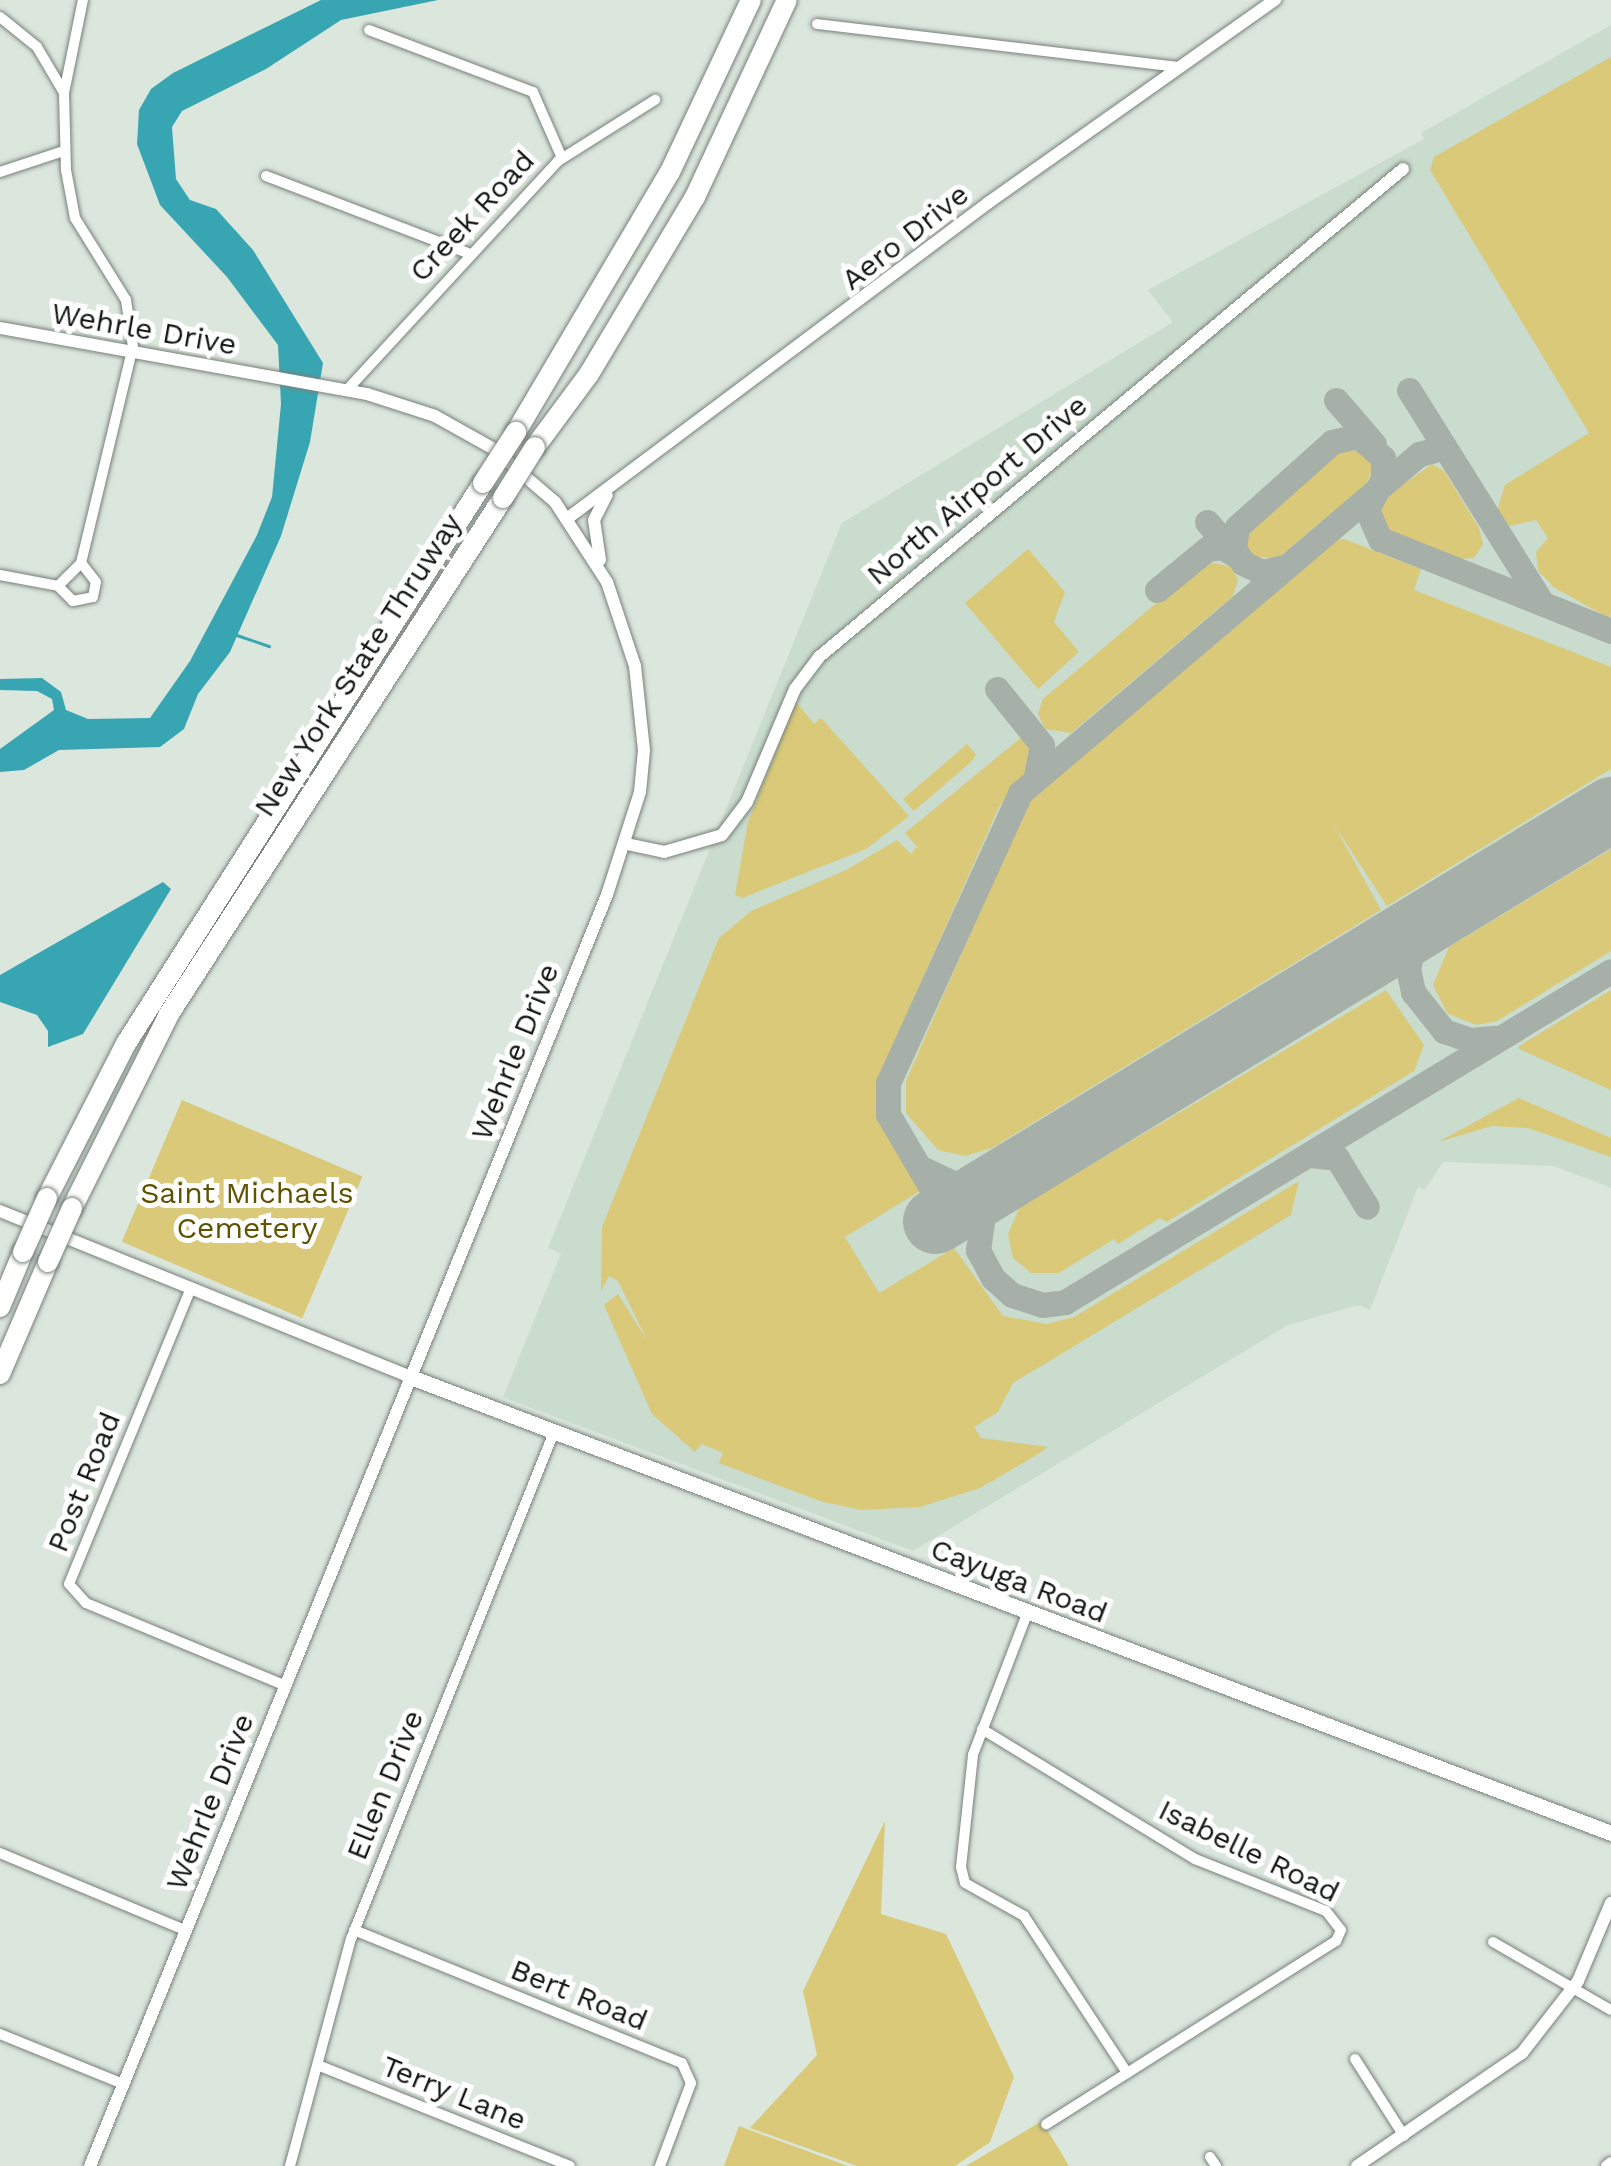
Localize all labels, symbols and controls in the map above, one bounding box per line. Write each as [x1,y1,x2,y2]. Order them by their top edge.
street label: Creek Road [402,142,542,290]
street label: Aero Drive [834,176,976,298]
street label: Wehrle Drive [49,295,239,363]
street label: North Airport Drive [859,387,1095,593]
street label: New York State Thruway [245,505,471,825]
street label: Wehrle Drive [463,958,567,1146]
park label: Saint Michaels Cemetery [140,1175,354,1246]
street label: Post Road [40,1407,128,1557]
street label: Cayuga Road [925,1531,1113,1631]
street label: Ellen Drive [339,1705,431,1865]
street label: Wehrle Drive [158,1708,262,1896]
street label: Isabelle Road [1153,1792,1345,1910]
street label: Bert Road [505,1951,653,2039]
street label: Terry Lane [376,2048,532,2138]

